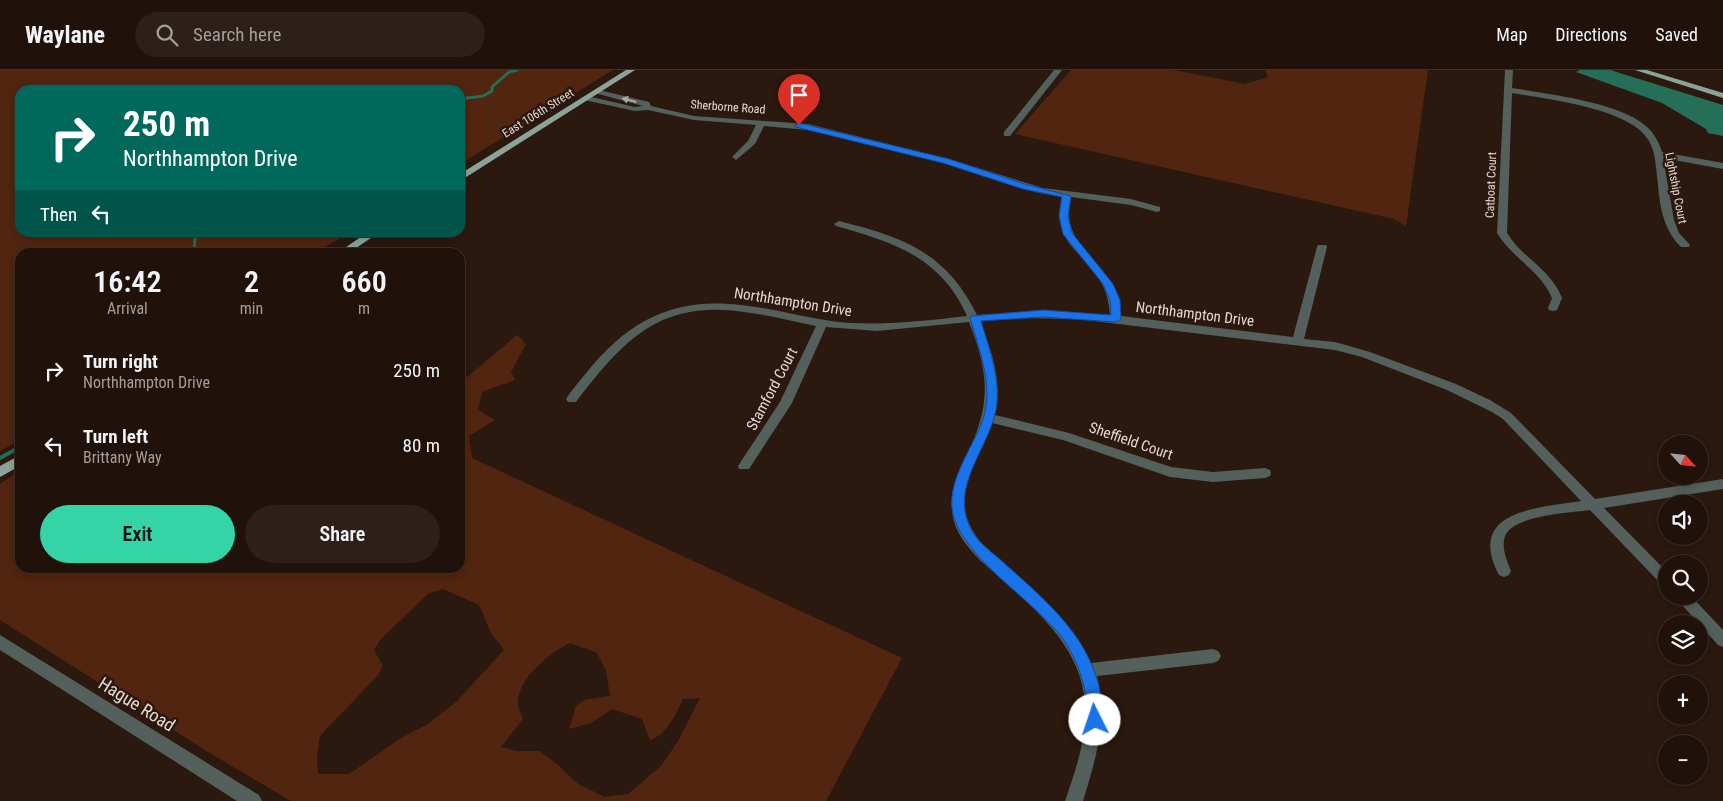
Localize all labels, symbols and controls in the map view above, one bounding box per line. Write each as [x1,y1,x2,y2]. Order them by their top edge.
search box [135,12,485,57]
text: Waylane [25,21,105,49]
icon: search [153,21,181,49]
text: Search here [193,23,281,46]
text: Map [1496,24,1527,45]
text: Directions [1555,24,1627,45]
text: Saved [1655,24,1698,45]
pin [778,74,820,125]
icon: arrive [785,81,813,109]
street label: East 106th Street [500,85,577,141]
one-way arrow [621,95,636,103]
street label: Sherborne Road [690,97,766,117]
text: 250 m [123,104,210,145]
icon: right [40,105,105,170]
text: Northhampton Drive [123,146,298,171]
street label: Catboat Court [1483,151,1499,218]
street label: Lightship Court [1662,151,1690,225]
icon: left [87,200,115,228]
text: Then [40,203,77,226]
text: 16:42 [93,264,162,299]
text: 2 [244,264,259,299]
text: 660 [341,264,387,299]
street label: Northhampton Drive [733,284,853,320]
street label: Northhampton Drive [1135,298,1255,330]
text: Arrival [107,299,148,318]
text: min [240,299,263,318]
text: m [358,299,370,318]
street label: Stamford Court [743,345,801,433]
text: Turn right [83,350,158,373]
icon: right [40,357,68,385]
text: 250 m [393,359,440,382]
text: Northhampton Drive [83,373,210,392]
street label: Sheffield Court [1087,418,1175,464]
text: Turn left [83,425,148,448]
icon: left [40,432,68,460]
text: 80 m [403,434,440,457]
north arrow [1658,435,1708,485]
map controls [1658,435,1708,785]
text: Brittany Way [83,448,162,467]
button: sound [1658,495,1708,545]
button: Exit [40,505,235,563]
button: Share [245,505,440,563]
button: search [1658,555,1708,605]
button: layers [1658,615,1708,665]
street label: Hague Road [95,672,179,736]
button: + [1658,675,1708,725]
position arrow [1068,693,1120,745]
button: − [1658,735,1708,785]

